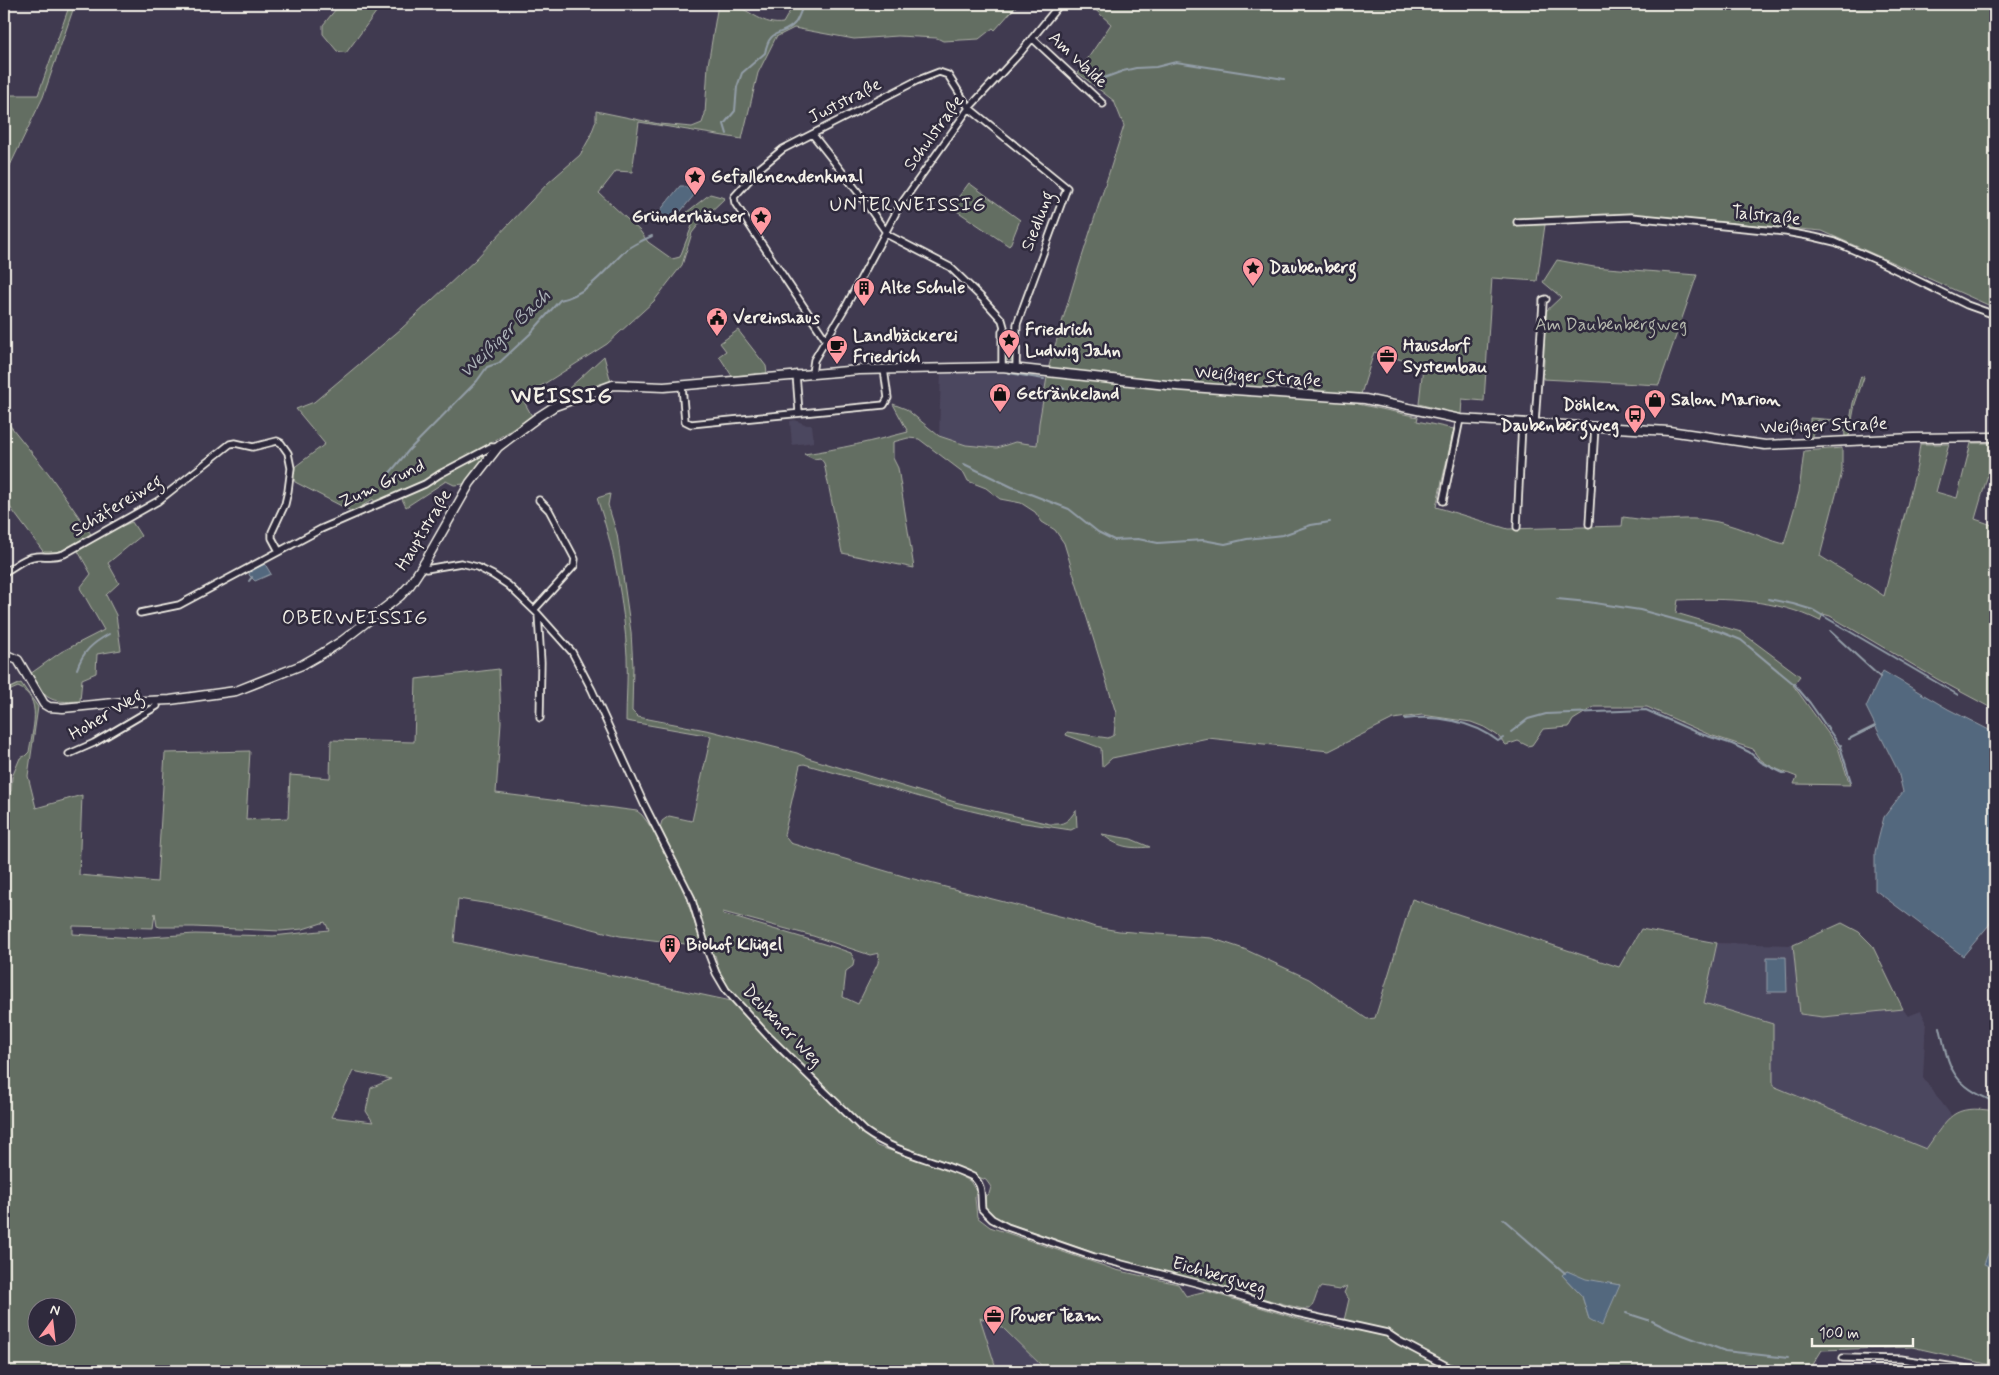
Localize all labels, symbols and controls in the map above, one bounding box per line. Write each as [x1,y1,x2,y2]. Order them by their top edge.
street label: Am Walde [1043,26,1113,94]
street label: Juststraße [804,72,886,130]
street label: Schulstraße [898,90,970,176]
place icon: Gefallenendenkmal [683,165,707,196]
place label: Gefallenendenkmal [711,165,864,189]
street label: Siedlung [1016,187,1062,255]
district label: UNTERWEISSIG [829,192,987,219]
street label: Talstraße [1730,200,1802,232]
place label: Gründerhäuser [632,205,746,229]
place icon: Gründerhäuser [749,205,773,236]
place icon: Daubenberg [1241,256,1265,287]
place label: Daubenberg [1269,256,1357,282]
building icon: Alte Schule [852,276,876,307]
place label: Alte Schule [880,276,965,300]
water label: Weißiger Bach [454,284,556,384]
public building icon: Vereinshaus [705,306,729,337]
place label: Vereinshaus [733,306,820,330]
park label: Am Daubenbergweg [1535,313,1687,339]
place label: Friedrich Ludwig Jahn [1025,318,1121,363]
place label: Landbäckerei Friedrich [853,324,958,369]
place icon: Friedrich Ludwig Jahn [997,328,1021,359]
cafe icon: Landbäckerei Friedrich [825,334,849,365]
place label: Hausdorf Systembau [1403,334,1487,379]
office icon: Hausdorf Systembau [1375,344,1399,375]
street label: Weißiger Straße [1194,361,1322,393]
shop icon: Getränkeland [988,382,1012,413]
place label: Getränkeland [1016,382,1119,406]
district label: WEISSIG [510,383,613,411]
shop icon: Salon Marion [1643,388,1667,419]
place label: Salon Marion [1671,388,1781,412]
place label: Döhlen Daubenbergweg [1500,393,1620,440]
bus stop icon: Döhlen Daubenbergweg [1623,403,1647,434]
street label: Weißiger Straße [1760,412,1888,440]
street label: Zum Grund [335,454,429,514]
street label: Schäfereiweg [67,469,168,544]
street label: Hauptstraße [390,484,458,575]
district label: OBERWEISSIG [282,605,428,632]
street label: Hoher Weg [65,684,149,748]
building icon: Biohof Klügel [658,933,682,964]
place label: Biohof Klügel [686,933,783,957]
street label: Deubener Weg [737,980,827,1072]
street label: Eichbergweg [1169,1251,1269,1303]
north arrow [28,1298,78,1348]
text: N [48,1301,62,1320]
office icon: Power Team [982,1304,1006,1335]
place label: Power Team [1010,1304,1101,1328]
scale bar [1812,1315,1913,1347]
text: 100 m [1819,1324,1859,1344]

